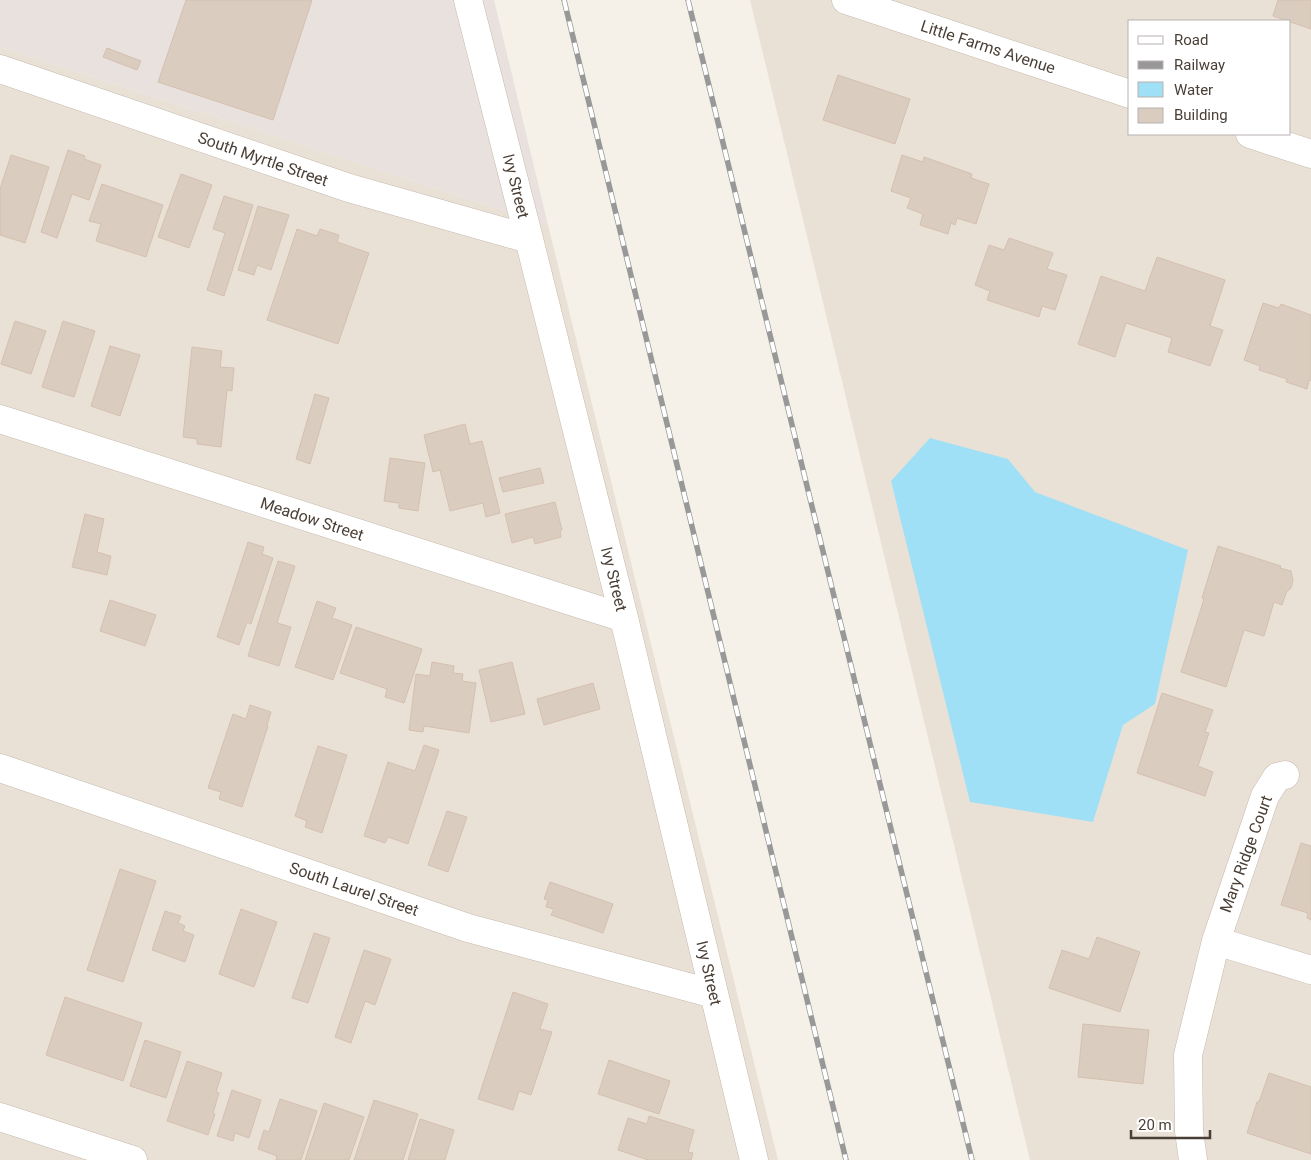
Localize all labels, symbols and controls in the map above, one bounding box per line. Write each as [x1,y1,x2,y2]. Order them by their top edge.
street label: Little Farms Avenue [918,16,1058,78]
legend [1128,20,1291,135]
text: Road [1174,31,1208,49]
text: Railway [1174,56,1225,74]
text: Water [1174,81,1213,99]
text: Building [1174,106,1228,124]
street label: South Myrtle Street [195,128,331,190]
street label: Ivy Street [499,152,533,220]
street label: Meadow Street [258,493,366,545]
street label: Ivy Street [597,545,631,613]
street label: Mary Ridge Court [1216,793,1276,915]
street label: South Laurel Street [287,858,421,920]
street label: Ivy Street [692,939,726,1007]
scale bar [1131,1108,1210,1140]
text: 20 m [1138,1116,1172,1134]

